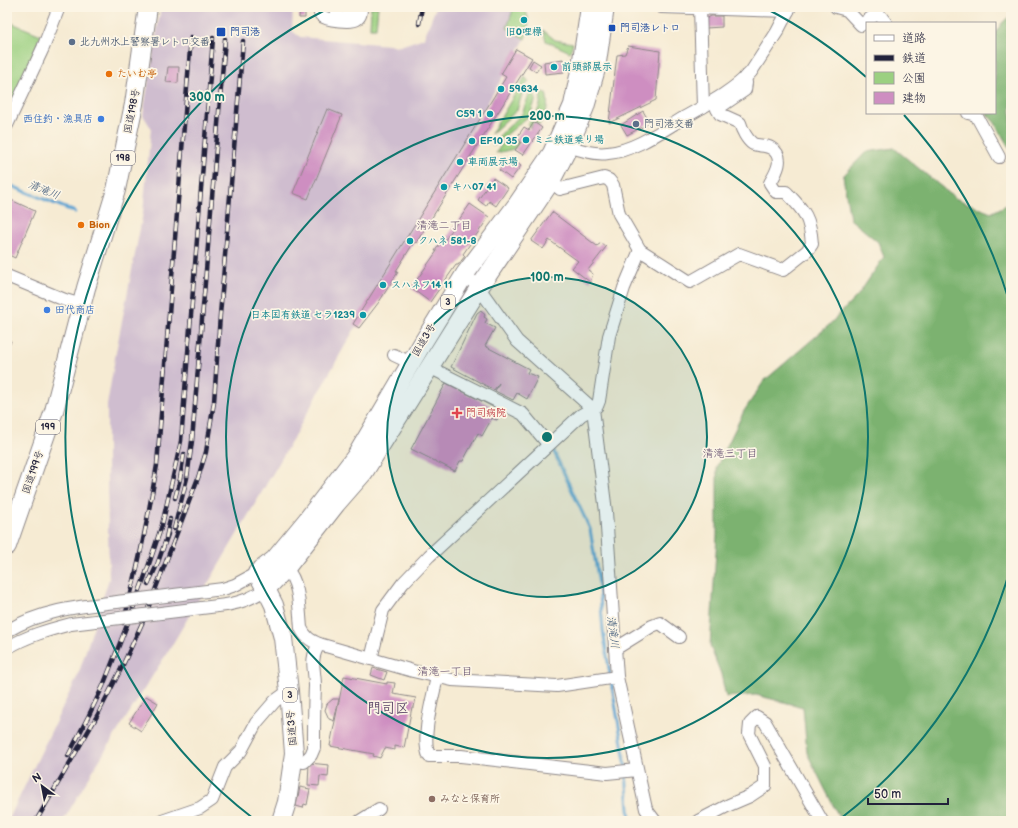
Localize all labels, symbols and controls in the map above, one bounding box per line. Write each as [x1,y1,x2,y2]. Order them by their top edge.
marker: 旧0哩標 [519,15,529,25]
place label: 門司港レトロ [620,22,680,34]
legend [866,22,996,114]
marker: 門司港レトロ [607,23,617,33]
marker: 門司港 [215,26,227,38]
place label: 門司港 [230,26,260,38]
place label: 旧0哩標 [506,26,542,38]
text: 道路 [902,31,926,46]
place label: 北九州水上警察署レトロ交番 [80,36,210,48]
marker: 北九州水上警察署レトロ交番 [67,37,77,47]
text: 鉄道 [902,51,926,66]
place label: 前頭部展示 [562,61,612,73]
marker: 前頭部展示 [549,62,559,72]
place label: たいむ亭 [117,68,157,80]
marker: たいむ亭 [104,69,114,79]
text: 公園 [902,71,926,86]
place label: 59634 [509,83,539,95]
marker: 59634 [496,84,506,94]
street label: 国道198号 [122,88,142,134]
text: 300 m [189,90,225,105]
text: 建物 [902,91,926,106]
place label: C59 1 [456,108,482,120]
marker: C59 1 [485,109,495,119]
text: 200 m [529,109,565,124]
place label: 西住釣・漁具店 [23,113,93,125]
marker: 西住釣・漁具店 [96,114,106,124]
place label: 門司港交番 [644,118,694,130]
marker: 門司港交番 [631,119,641,129]
place label: ミニ鉄道乗り場 [534,134,604,146]
place label: EF10 35 [480,135,518,147]
marker: ミニ鉄道乗り場 [521,135,531,145]
marker: EF10 35 [467,136,477,146]
road number: 198 [111,151,135,165]
place label: 車両展示場 [468,156,518,168]
marker: 車両展示場 [455,157,465,167]
water label: 清滝川 [26,178,62,202]
place label: キハ07 41 [452,181,496,193]
marker: キハ07 41 [439,182,449,192]
place label: Bion [89,219,110,231]
district label: 清滝二丁目 [417,219,472,232]
marker: Bion [76,220,86,230]
place label: クハネ 581-8 [418,235,477,247]
marker: クハネ 581-8 [405,236,415,246]
text: 100 m [530,270,564,285]
place label: スハネフ14 11 [391,279,452,291]
marker: スハネフ14 11 [378,280,388,290]
road number: 3 [441,295,455,309]
place label: 田代商店 [55,304,95,316]
marker: 田代商店 [42,305,52,315]
place label: 日本国有鉄道 セラ1239 [251,309,355,321]
marker: 日本国有鉄道 セラ1239 [358,310,368,320]
street label: 国道3号 [410,321,438,359]
marker: 門司病院 [451,407,463,419]
place label: 門司病院 [466,407,506,419]
road number: 199 [36,420,60,434]
centre of rings [540,430,554,444]
district label: 清滝三丁目 [703,447,758,460]
street label: 国道199号 [20,449,46,495]
water label: 清滝川 [604,615,622,649]
district label: 清滝一丁目 [418,665,473,678]
road number: 3 [283,688,297,702]
district label: 門司区 [367,700,409,717]
street label: 国道3号 [284,709,300,747]
north arrow [22,766,62,806]
text: N [30,770,44,786]
scale bar [868,780,948,806]
text: 50 m [874,787,901,802]
place label: みなと保育所 [440,793,500,805]
marker: みなと保育所 [427,794,437,804]

